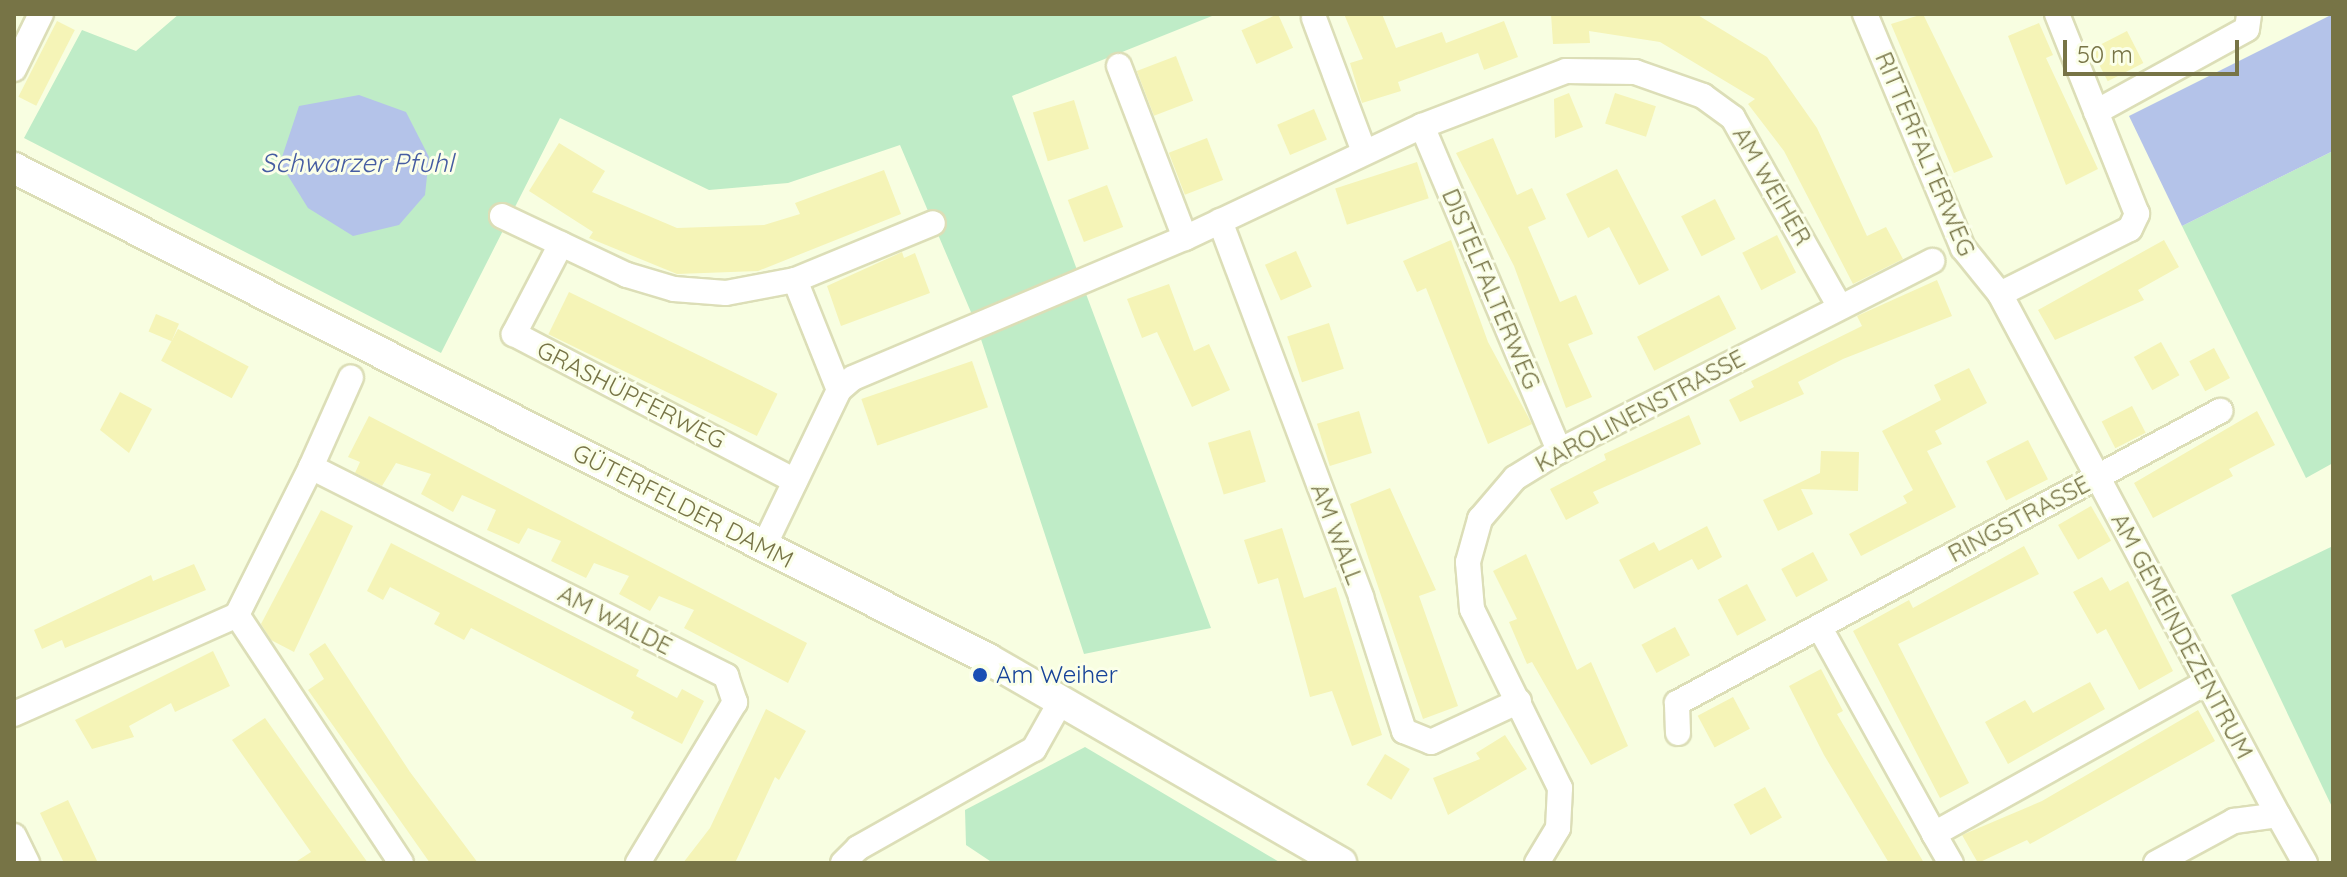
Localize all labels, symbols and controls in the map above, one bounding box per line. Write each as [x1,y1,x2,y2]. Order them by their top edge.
scale bar [2067,24,2243,74]
text: 50 m [2077,39,2133,69]
street label: RITTERFALTERWEG [1869,48,1981,260]
street label: AM WEIHER [1727,122,1817,250]
water label: Schwarzer Pfuhl [261,147,453,179]
street label: DISTELFALTERWEG [1436,184,1546,394]
street label: GRASHÜPFERWEG [532,335,730,455]
street label: KAROLINENSTRASSE [1530,343,1750,479]
street label: GÜTERFELDER DAMM [568,438,798,574]
street label: RINGSTRASSE [1943,470,2095,568]
street label: AM WALL [1305,480,1369,588]
street label: AM GEMEINDEZENTRUM [2105,508,2259,764]
street label: AM WALDE [553,579,677,661]
place label: Am Weiher [996,661,1118,689]
marker: Am Weiher [971,666,989,684]

